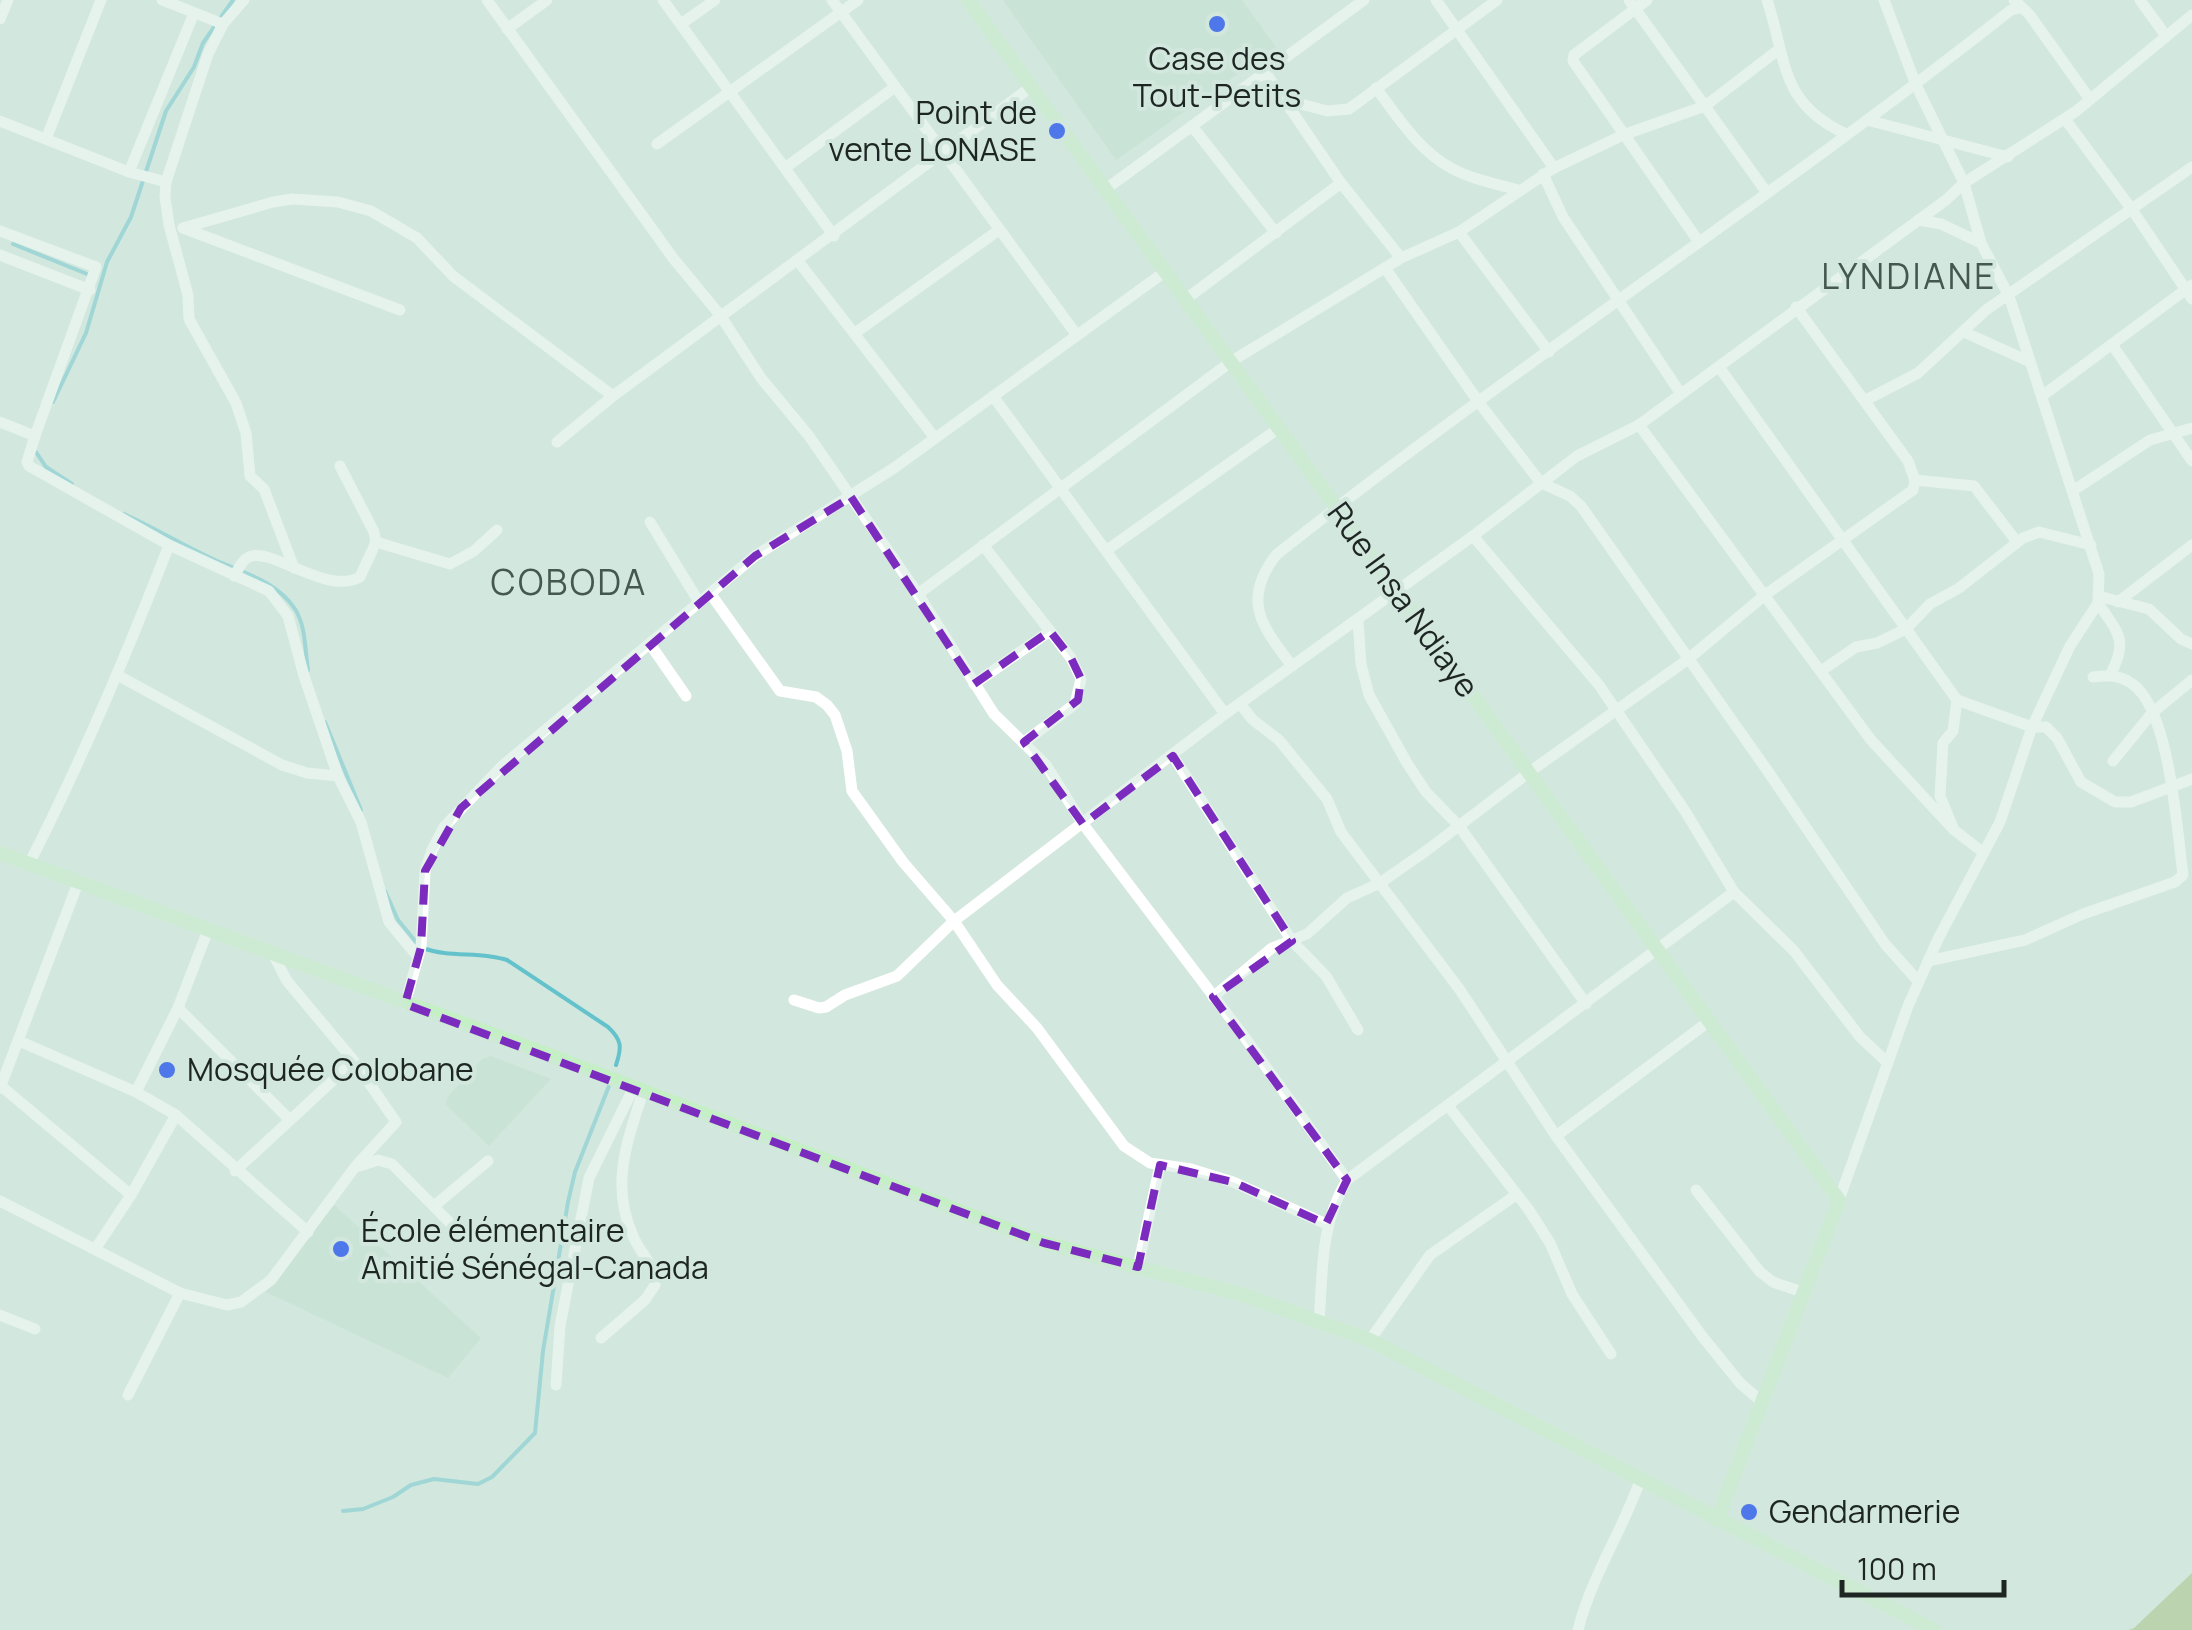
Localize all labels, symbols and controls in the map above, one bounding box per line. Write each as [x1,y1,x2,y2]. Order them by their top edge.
marker: Case des Tout-Petits [1206,13,1228,35]
place label: Case des Tout-Petits [1133,36,1301,117]
place label: Point de vente LONASE [829,90,1037,171]
marker: Point de vente LONASE [1046,120,1068,142]
district label: LYNDIANE [1821,252,1997,300]
street label: Rue Insa Ndiaye [1318,493,1490,706]
district label: COBODA [490,558,648,606]
place label: Mosquée Colobane [187,1047,474,1091]
marker: Mosquée Colobane [156,1059,178,1081]
place label: École élémentaire Amitié Sénégal-Canada [361,1208,709,1289]
marker: École élémentaire Amitié Sénégal-Canada [330,1238,352,1260]
place label: Gendarmerie [1769,1489,1960,1533]
marker: Gendarmerie [1738,1501,1760,1523]
scale bar [1842,1535,2004,1597]
text: 100 m [1857,1548,1937,1589]

